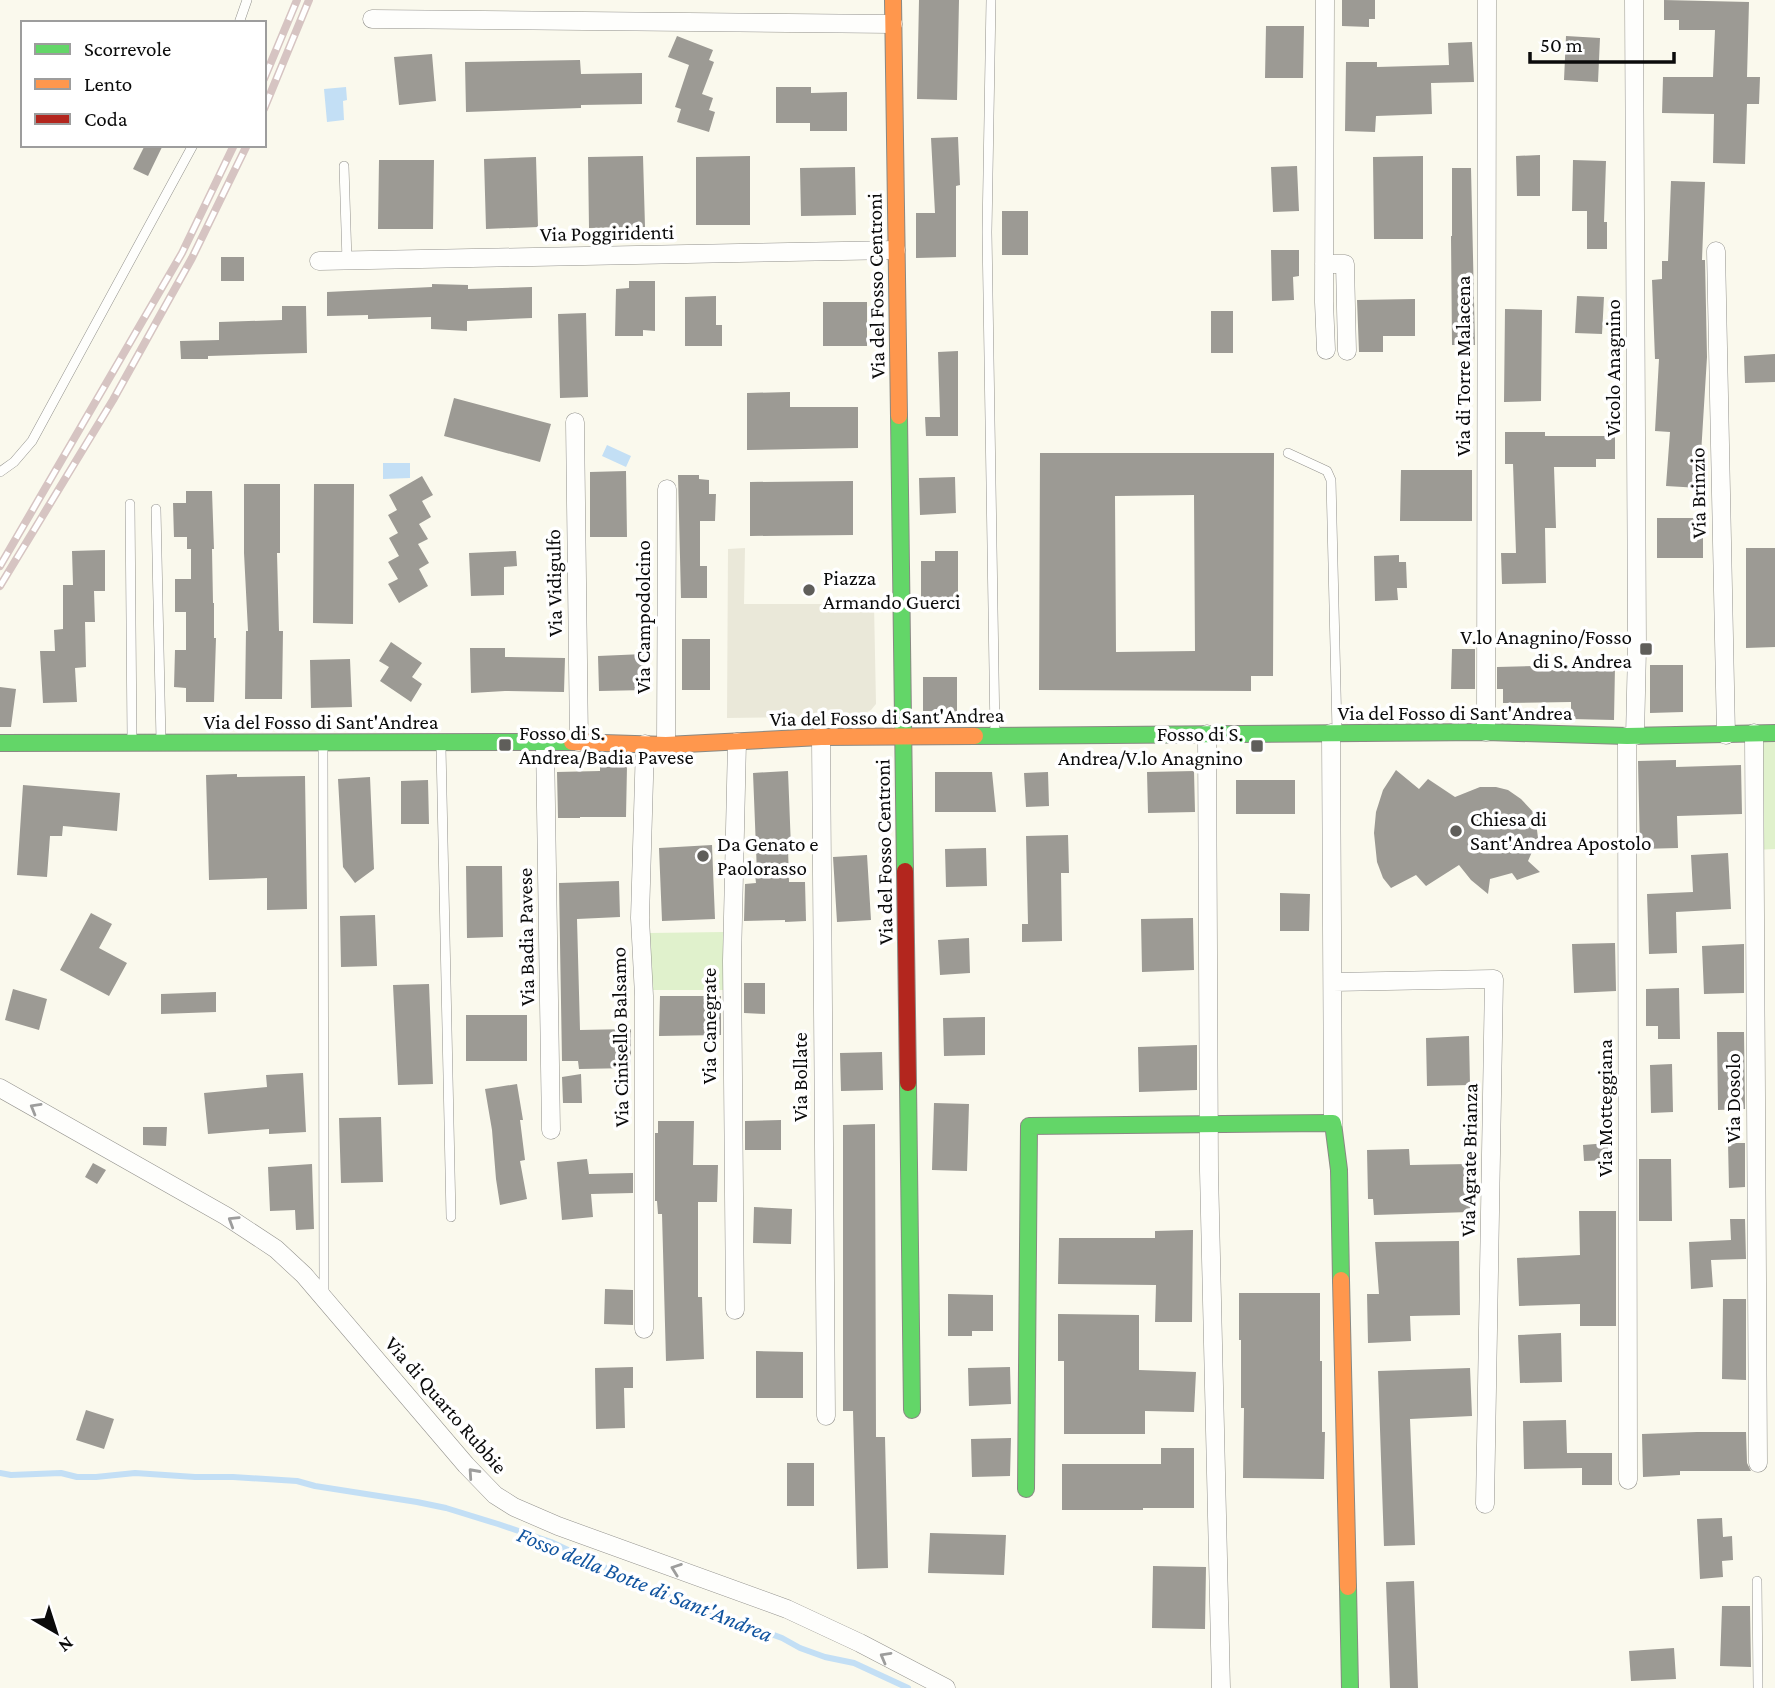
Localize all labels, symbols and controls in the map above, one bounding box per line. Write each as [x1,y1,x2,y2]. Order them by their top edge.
legend [21,21,266,147]
scale bar [1530,21,1674,65]
text: 50 m [1540,33,1583,57]
text: Scorrevole [84,37,171,61]
text: Lento [84,72,132,96]
text: Coda [84,107,128,131]
street label: Via del Fosso Centroni [862,192,890,379]
street label: Via Poggiridenti [540,220,675,246]
street label: Via di Torre Malacena [1451,275,1475,457]
street label: Vicolo Anagnino [1601,299,1625,437]
street label: Via Brinzio [1685,447,1711,539]
street label: Via Vidigulfo [541,529,567,637]
street label: Via Campodolcino [631,540,655,694]
place label: Piazza Armando Guerci [823,566,961,614]
marker: Piazza Armando Guerci [801,582,817,598]
place label: V.lo Anagnino/Fosso di S. Andrea [1460,625,1632,673]
marker: V.lo Anagnino/Fosso di S. Andrea [1638,641,1654,657]
street label: Via del Fosso di Sant'Andrea [1338,701,1573,725]
street label: Via del Fosso di Sant'Andrea [769,703,1005,731]
street label: Via del Fosso di Sant'Andrea [204,710,439,734]
place label: Fosso di S. Andrea/Badia Pavese [519,721,694,769]
place label: Fosso di S. Andrea/V.lo Anagnino [1058,722,1243,770]
marker: Fosso di S. Andrea/Badia Pavese [497,737,513,753]
marker: Fosso di S. Andrea/V.lo Anagnino [1249,738,1265,754]
street label: Via del Fosso Centroni [870,758,898,945]
place label: Chiesa di Sant'Andrea Apostolo [1470,807,1651,855]
marker: Chiesa di Sant'Andrea Apostolo [1448,823,1464,839]
place label: Da Genato e Paolorasso [717,832,819,880]
marker: Da Genato e Paolorasso [695,848,711,864]
street label: Via Badia Pavese [513,868,539,1006]
street label: Via Cinisello Balsamo [606,947,634,1127]
street label: Via Canegrate [697,968,721,1084]
street label: Via Bollate [788,1032,812,1122]
street label: Via Motteggiana [1593,1039,1617,1177]
street label: Via Dosolo [1721,1053,1745,1143]
street label: Via Agrate Brianza [1456,1083,1482,1237]
one-way arrow [30,1104,43,1117]
one-way arrow [228,1216,241,1229]
street label: Via di Quarto Rubbie [380,1332,512,1478]
one-way arrow [469,1468,482,1481]
water label: Fosso della Botte di Sant'Andrea [514,1521,777,1647]
one-way arrow [671,1563,683,1577]
north arrow [21,1597,91,1667]
text: N [55,1633,78,1657]
one-way arrow [880,1652,893,1665]

